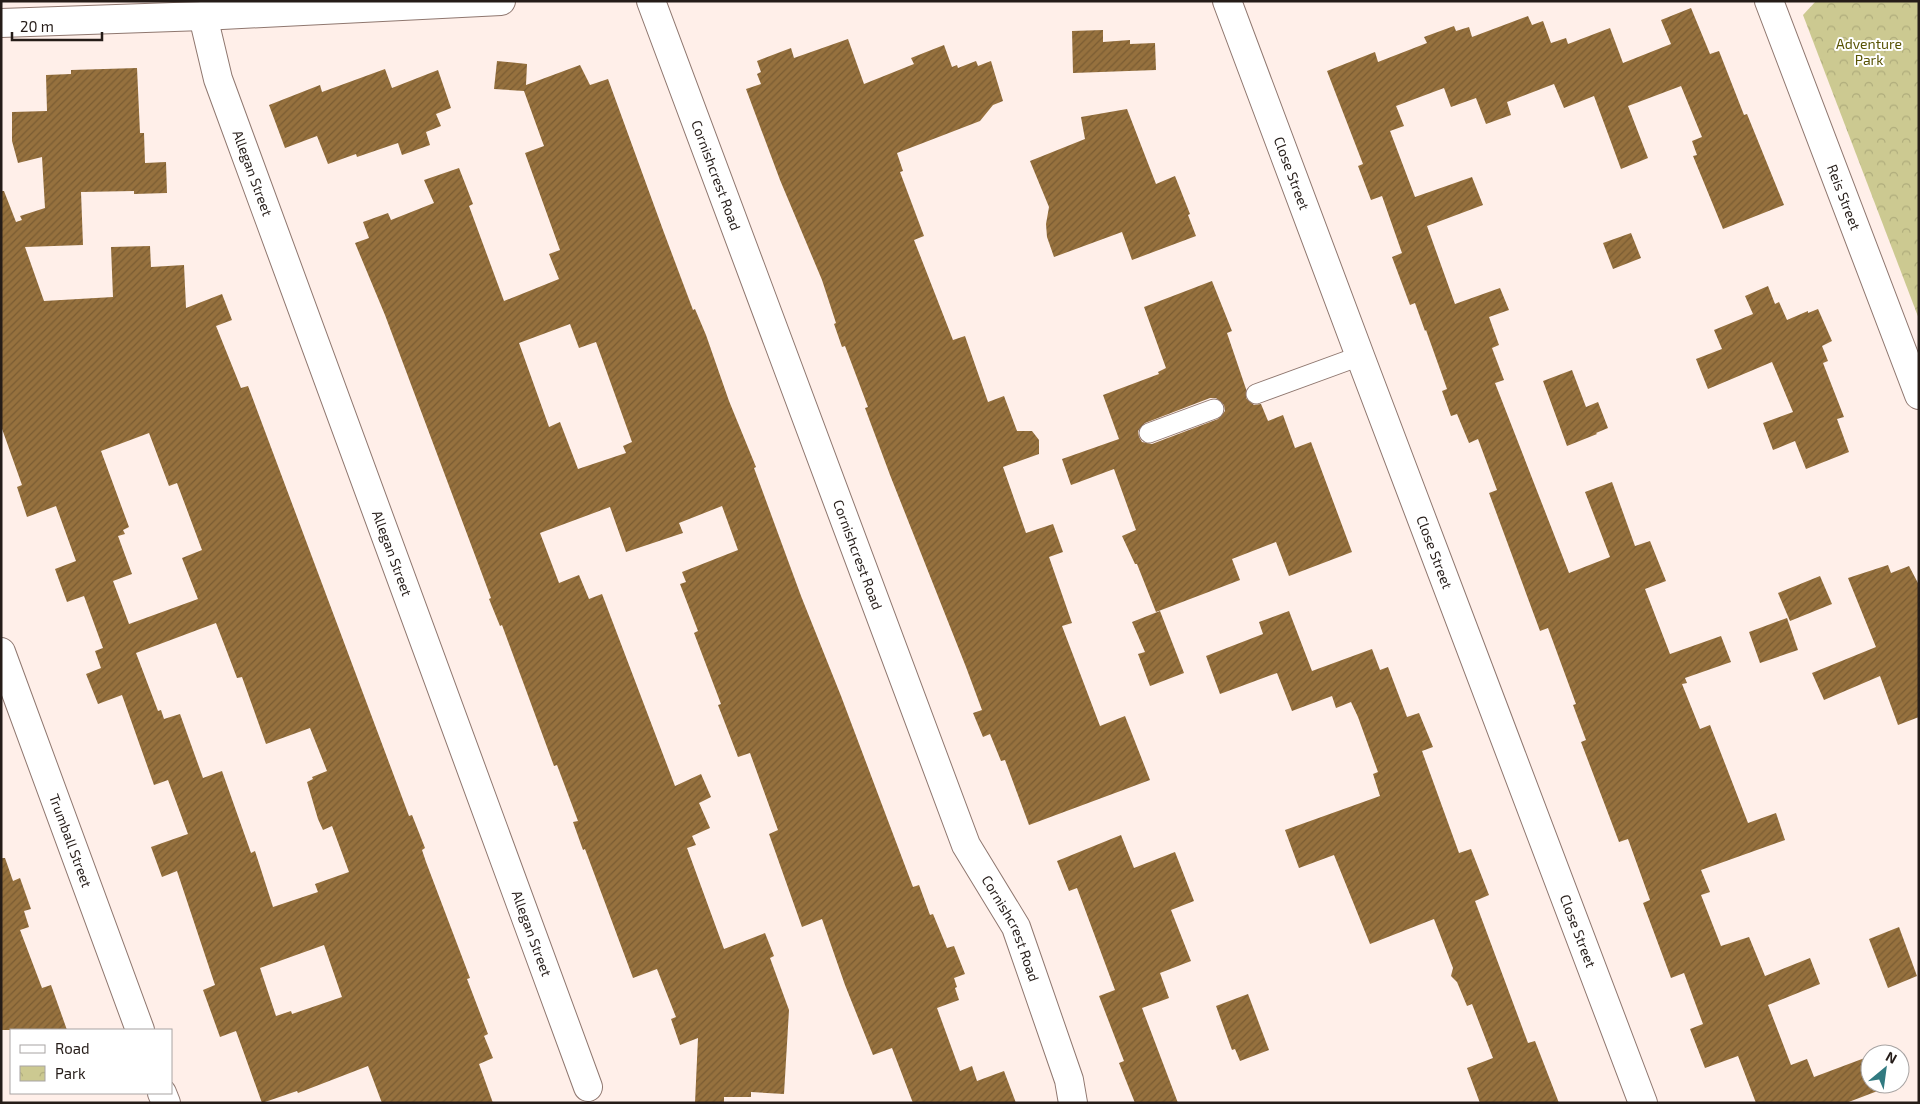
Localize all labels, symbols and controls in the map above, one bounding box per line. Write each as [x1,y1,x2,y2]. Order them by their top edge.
scale bar [12,10,102,42]
text: 20 m [20,17,54,35]
park label: Adventure Park [1836,35,1902,68]
street label: Cornishcrest Road [688,118,745,232]
street label: Allegan Street [229,128,277,218]
street label: Close Street [1271,134,1313,212]
street label: Reis Street [1824,162,1864,232]
street label: Cornishcrest Road [830,497,886,612]
street label: Allegan Street [369,508,416,598]
street label: Close Street [1413,513,1456,591]
street label: Trumball Street [46,791,96,890]
street label: Cornishcrest Road [978,872,1043,984]
street label: Allegan Street [509,888,556,979]
street label: Close Street [1557,892,1600,970]
legend [10,1029,172,1094]
text: Road [55,1039,90,1057]
north arrow [1860,1044,1910,1094]
text: N [1883,1047,1900,1067]
text: Park [55,1064,86,1082]

